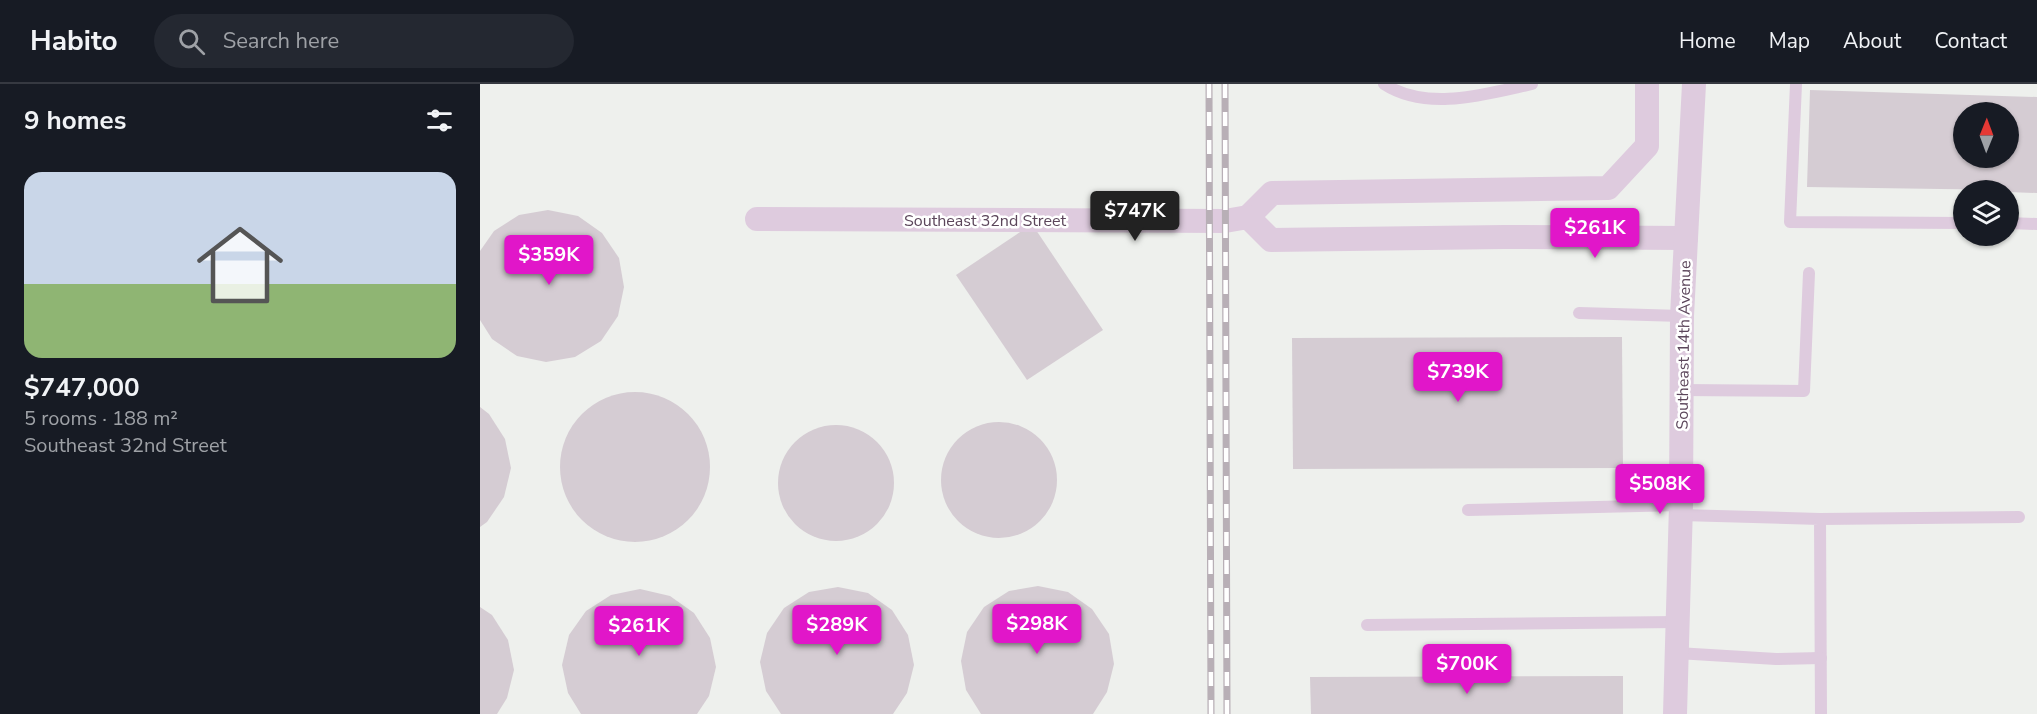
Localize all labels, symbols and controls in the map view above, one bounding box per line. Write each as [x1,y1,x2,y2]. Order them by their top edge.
search box [154,14,574,68]
text: Habito [30,22,118,60]
icon: search [175,25,208,58]
text: Search here [223,26,339,56]
text: Home [1679,27,1736,55]
text: Map [1769,27,1810,55]
text: About [1843,27,1901,55]
text: Contact [1934,27,2007,55]
north arrow [1953,102,2019,168]
map controls [1953,102,2019,246]
text: 9 homes [24,103,126,138]
icon: filters [423,104,456,137]
button: layers [1953,180,2019,246]
pin: $747K [1093,191,1177,242]
text: $747K [1104,197,1166,224]
pin: $261K [1553,208,1637,259]
street label: Southeast 32nd Street [904,210,1066,232]
icon: home [186,211,294,319]
text: $261K [1564,214,1626,241]
pin: $359K [507,235,591,286]
text: $359K [518,241,580,268]
street label: Southeast 14th Avenue [1672,260,1696,430]
pin: $739K [1416,352,1500,403]
text: $739K [1427,358,1489,385]
text: $747,000 [24,370,140,405]
text: 5 rooms · 188 m² [24,405,178,432]
text: Southeast 32nd Street [24,432,227,459]
pin: $508K [1618,464,1702,515]
text: $508K [1629,470,1691,497]
pin: $298K [995,604,1079,655]
pin: $289K [795,605,879,656]
pin: $261K [597,606,681,657]
text: $298K [1006,610,1068,637]
text: $289K [806,611,868,638]
text: $261K [608,612,670,639]
pin: $700K [1425,644,1509,695]
text: $700K [1436,650,1498,677]

